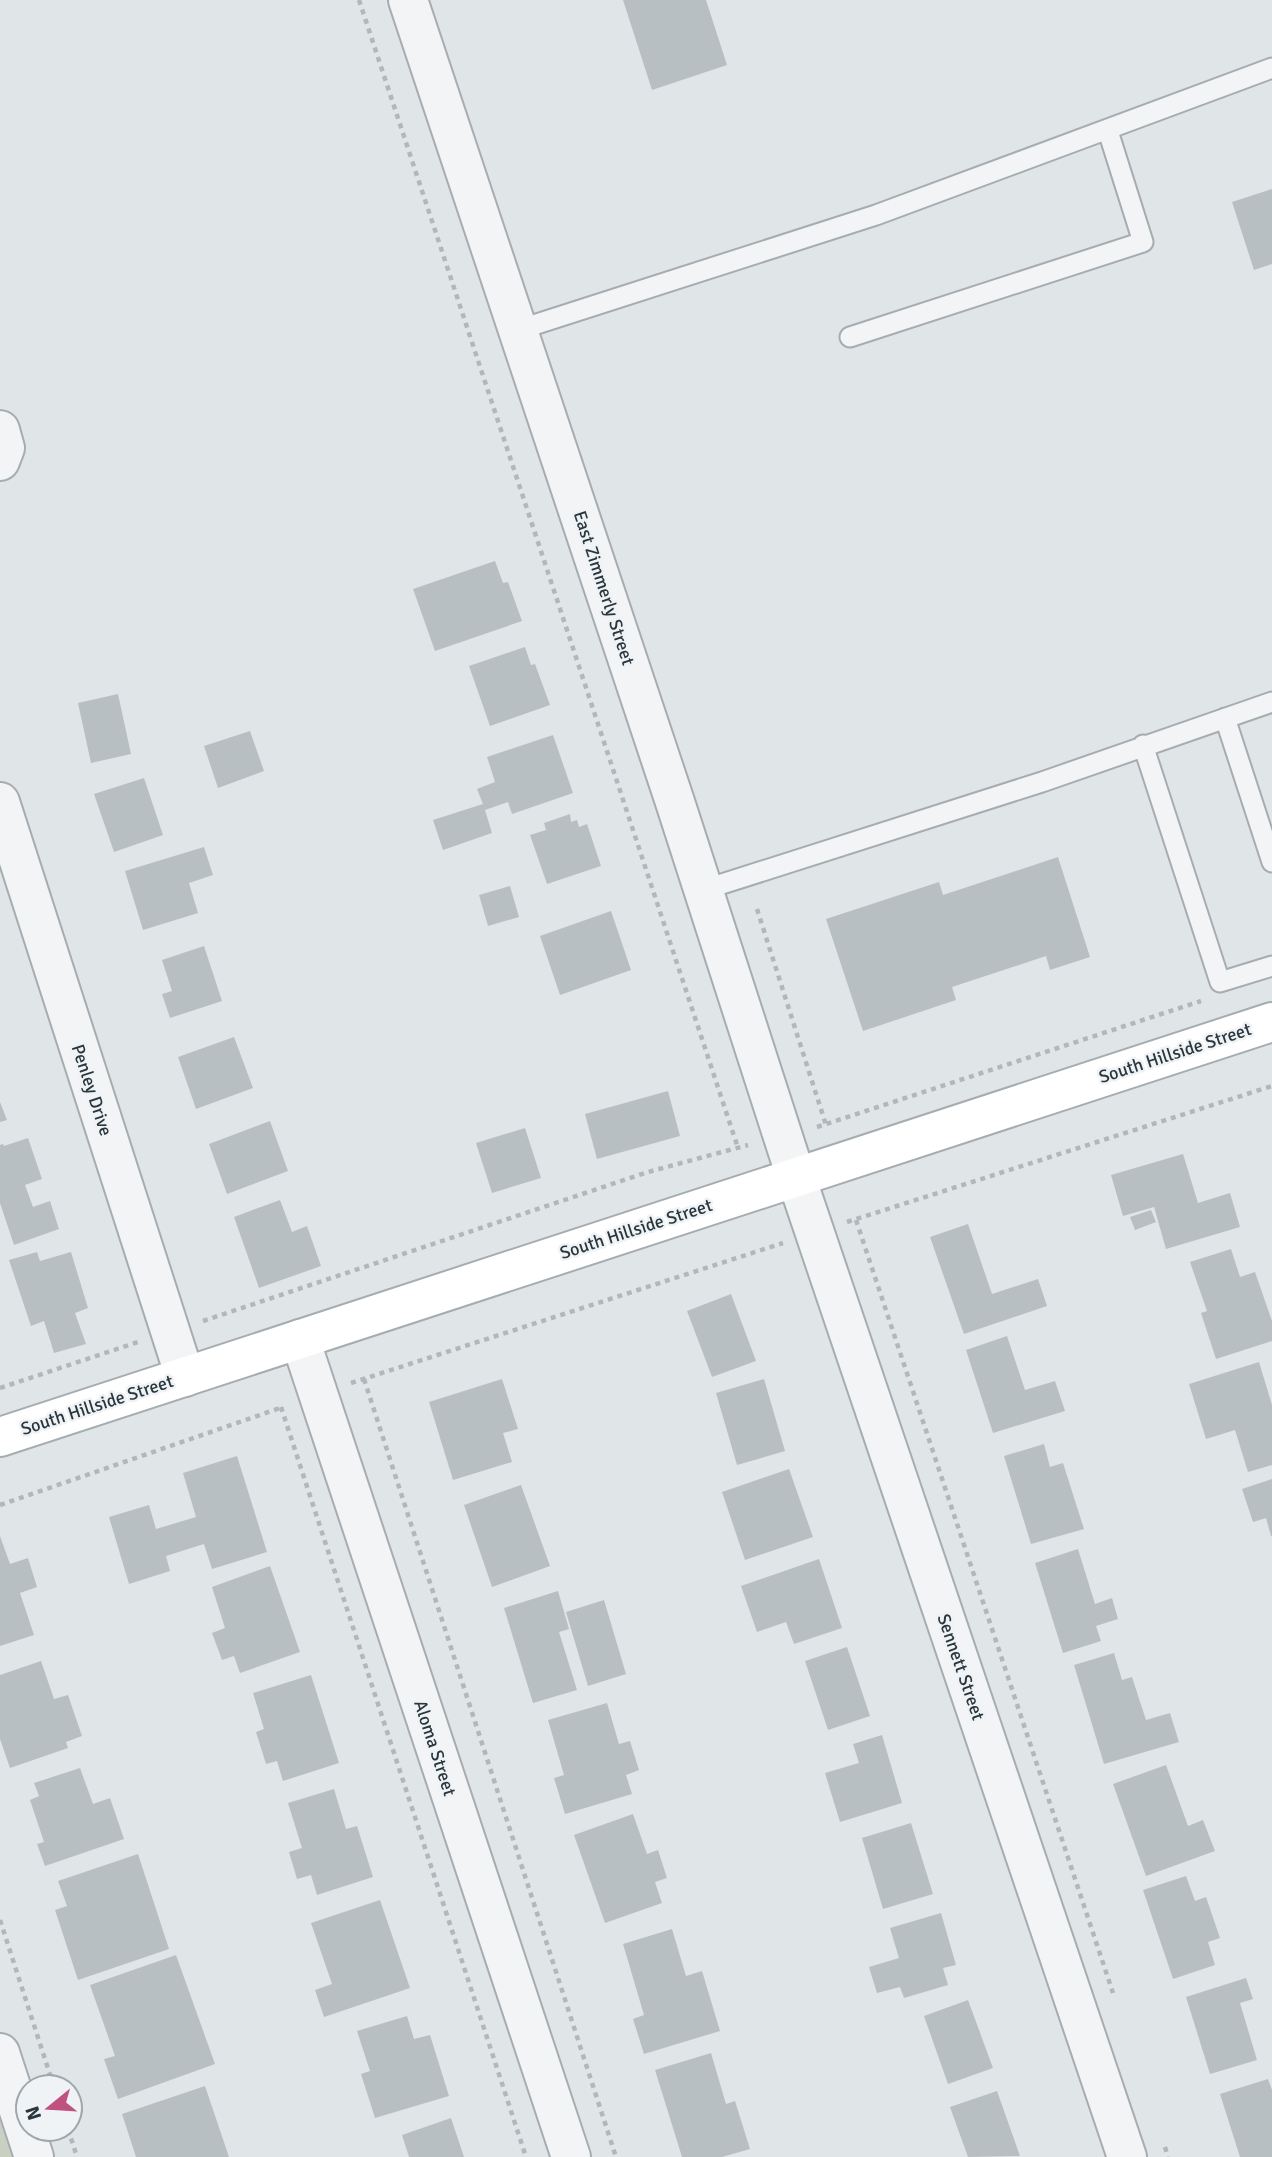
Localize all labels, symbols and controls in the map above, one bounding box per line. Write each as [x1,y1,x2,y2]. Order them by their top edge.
street label: East Zimmerly Street [569,508,639,668]
street label: South Hillside Street [1096,1018,1254,1088]
street label: Penley Drive [67,1041,117,1139]
street label: South Hillside Street [557,1194,715,1264]
street label: South Hillside Street [18,1370,176,1440]
street label: Sennett Street [933,1611,989,1723]
street label: Aloma Street [409,1697,461,1799]
north arrow [14,2073,84,2143]
text: N [20,2103,47,2123]

